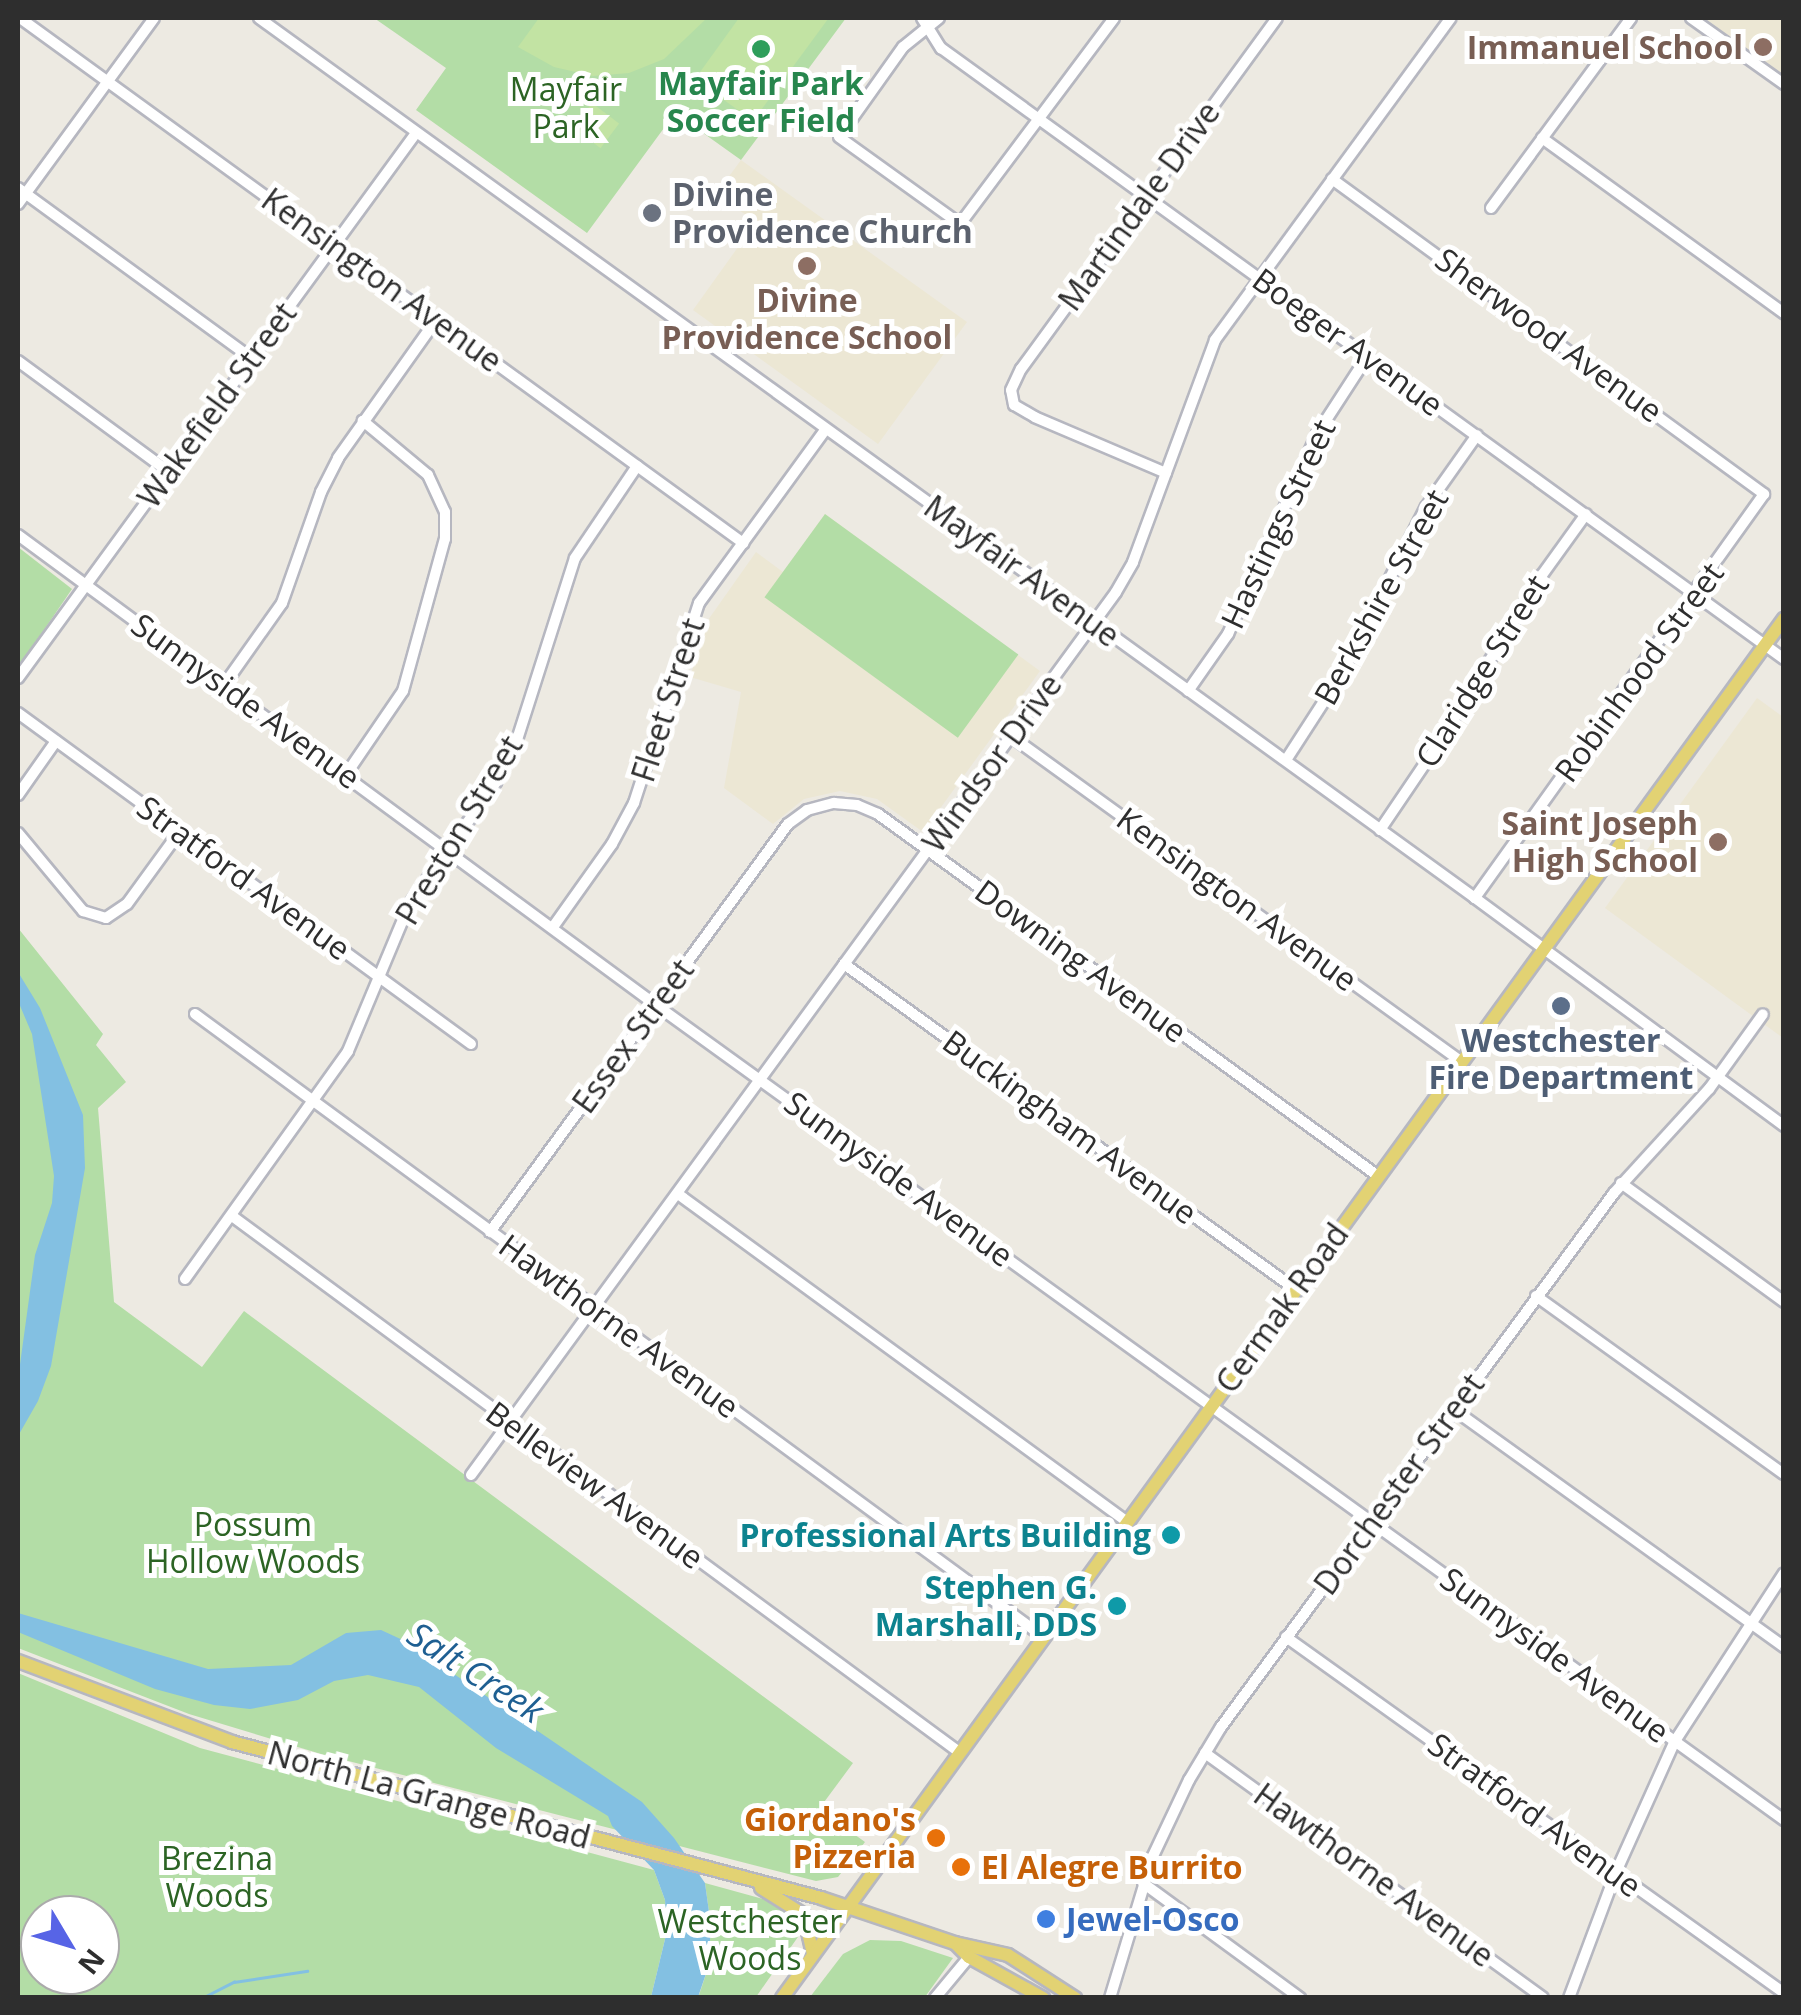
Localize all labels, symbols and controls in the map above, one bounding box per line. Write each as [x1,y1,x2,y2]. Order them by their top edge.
place label: Immanuel School [1467,28,1743,66]
marker: Immanuel School [1752,36,1774,58]
marker: Mayfair Park Soccer Field [750,38,772,60]
place label: Mayfair Park Soccer Field [658,65,864,140]
park label: Mayfair Park [510,71,622,146]
street label: Martindale Drive [1050,94,1228,318]
place label: Divine Providence Church [672,176,973,251]
street label: Kensington Avenue [254,180,510,380]
marker: Divine Providence Church [641,202,663,224]
street label: Sherwood Avenue [1428,240,1670,430]
marker: Divine Providence School [796,255,818,277]
street label: Boeger Avenue [1245,260,1451,424]
place label: Divine Providence School [662,282,952,357]
street label: Wakefield Street [130,295,304,515]
street label: Hastings Street [1213,413,1343,635]
street label: Berkshire Street [1306,483,1456,711]
street label: Mayfair Avenue [917,487,1127,655]
street label: Robinhood Street [1547,555,1731,789]
street label: Claridge Street [1407,568,1557,774]
street label: Sunnyside Avenue [124,605,368,797]
street label: Fleet Street [624,613,712,787]
street label: Windsor Drive [914,666,1070,860]
street label: Preston Street [388,729,530,931]
street label: Stratford Avenue [130,788,358,968]
street label: Kensington Avenue [1109,799,1365,999]
place label: Saint Joseph High School [1502,805,1698,880]
marker: Saint Joseph High School [1707,831,1729,853]
street label: Downing Avenue [968,871,1194,1051]
street label: Essex Street [564,952,702,1120]
marker: Westchester Fire Department [1550,995,1572,1017]
street label: Buckingham Avenue [936,1022,1204,1232]
place label: Westchester Fire Department [1429,1022,1693,1097]
street label: Sunnyside Avenue [777,1083,1021,1275]
street label: Cermak Road [1208,1216,1356,1400]
street label: Hawthorne Avenue [492,1226,746,1426]
street label: Dorchester Street [1306,1366,1492,1602]
street label: Belleview Avenue [479,1393,711,1577]
park label: Possum Hollow Woods [146,1506,360,1581]
place label: Professional Arts Building [740,1516,1151,1554]
marker: Professional Arts Building [1160,1524,1182,1546]
street label: Sunnyside Avenue [1433,1559,1677,1751]
place label: Stephen G. Marshall, DDS [875,1569,1097,1644]
marker: Stephen G. Marshall, DDS [1106,1595,1128,1617]
water label: Salt Creek [400,1613,552,1731]
street label: Stratford Avenue [1421,1725,1649,1905]
street label: North La Grange Road [264,1733,594,1857]
street label: Hawthorne Avenue [1247,1775,1501,1975]
place label: Giordano's Pizzeria [744,1801,916,1876]
marker: Giordano's Pizzeria [925,1827,947,1849]
park label: Brezina Woods [161,1840,273,1915]
place label: El Alegre Burrito [981,1848,1243,1886]
marker: El Alegre Burrito [950,1856,972,1878]
north arrow [20,1895,120,1995]
place label: Jewel-Osco [1066,1900,1240,1938]
park label: Westchester Woods [658,1903,842,1978]
marker: Jewel-Osco [1035,1908,1057,1930]
text: N [70,1942,114,1983]

